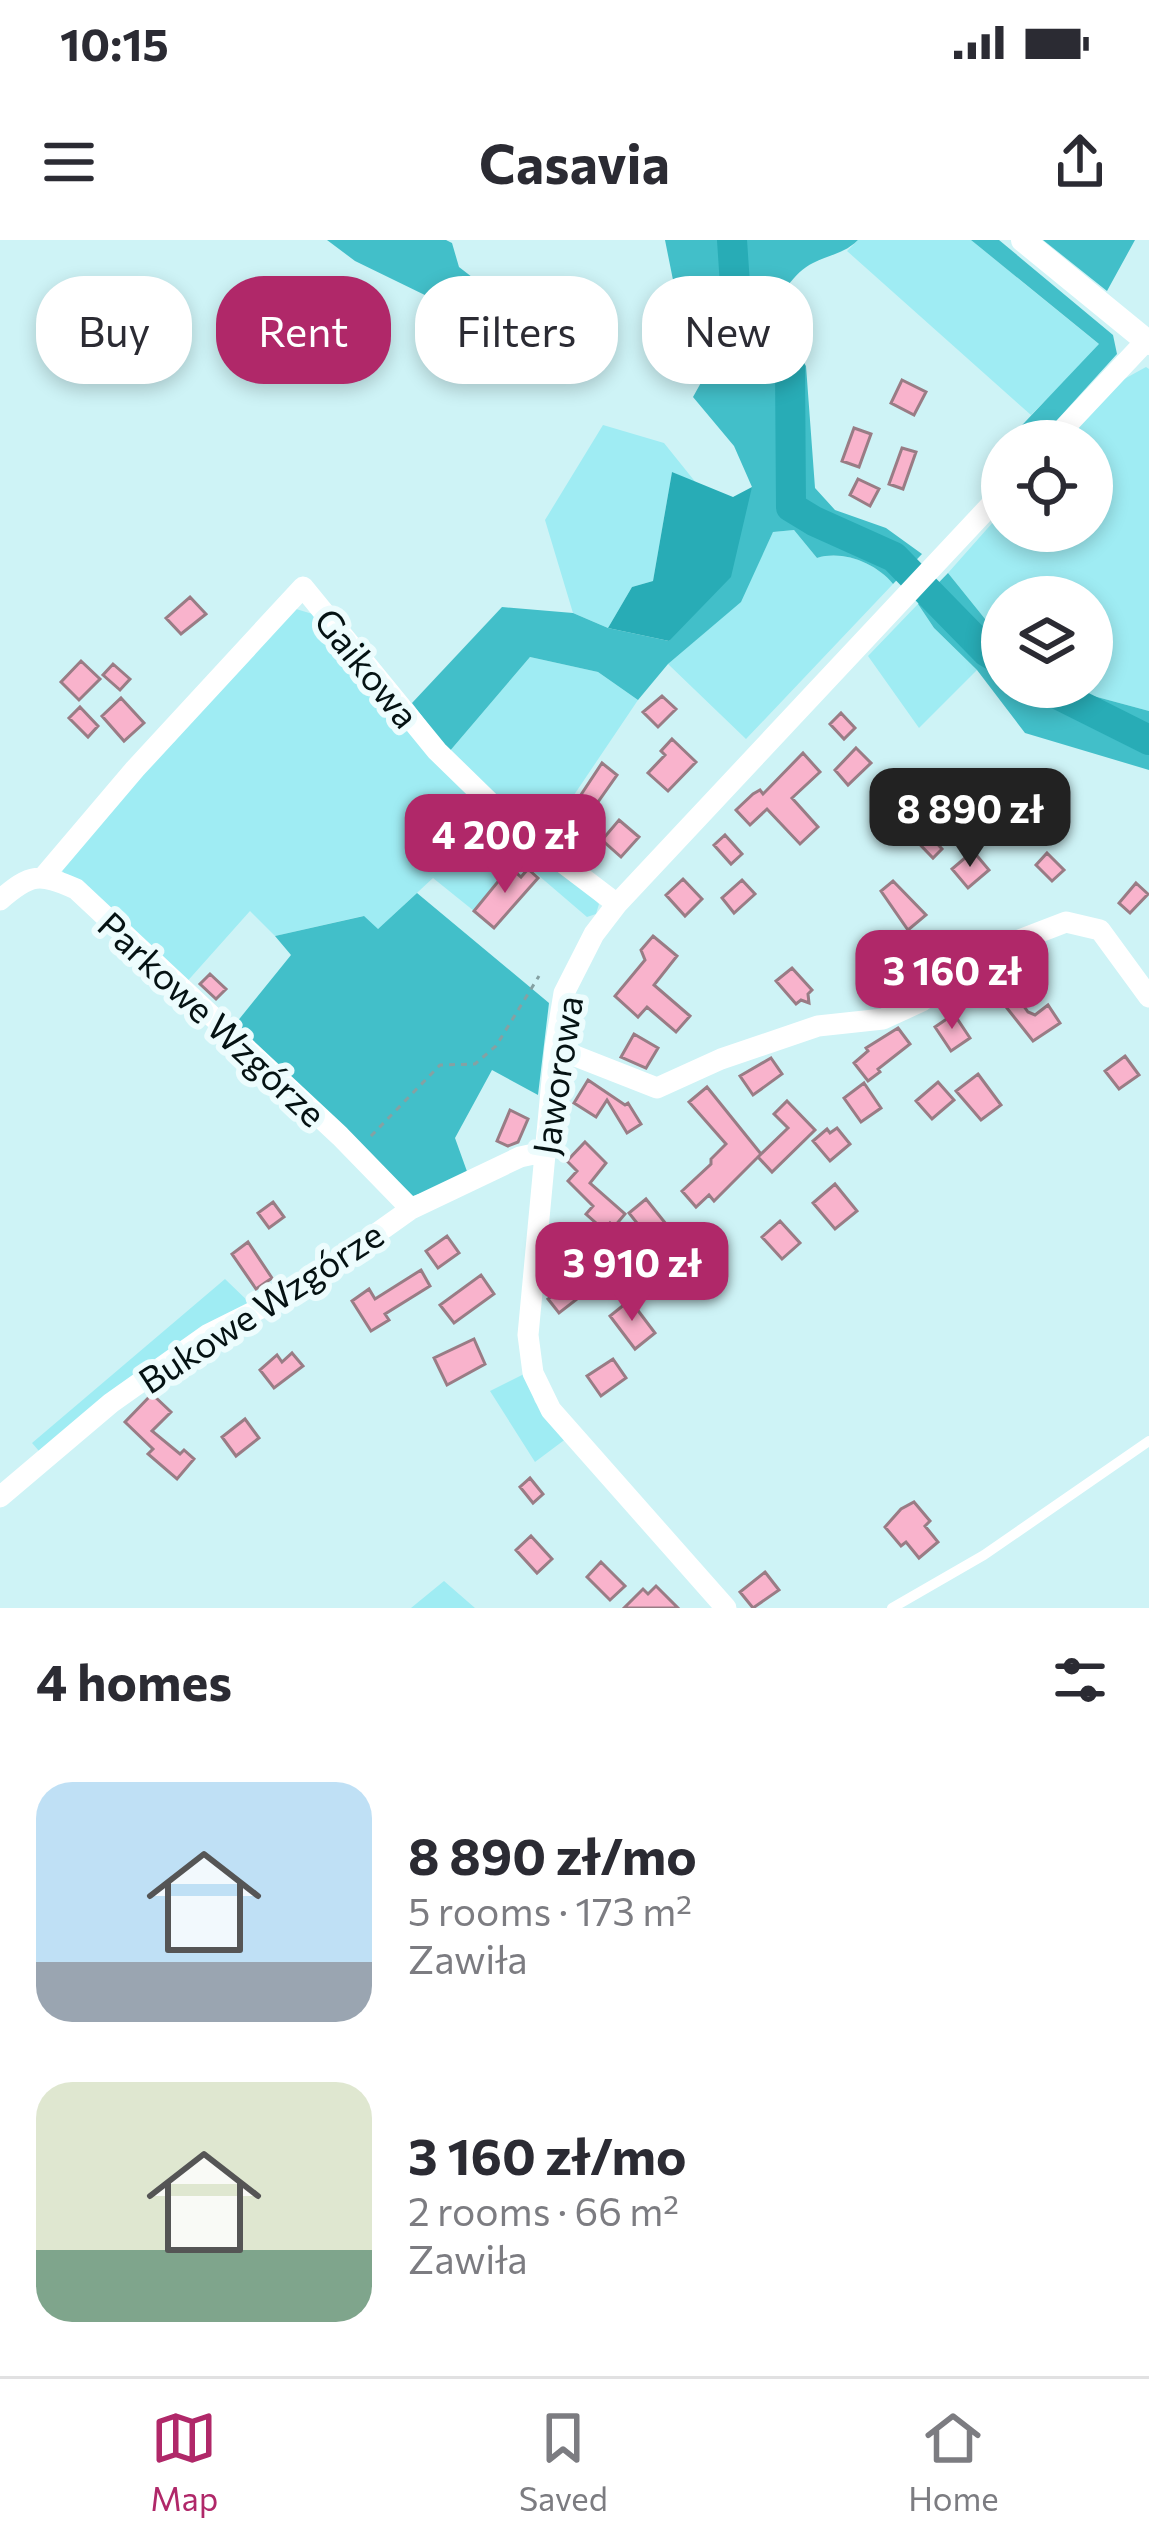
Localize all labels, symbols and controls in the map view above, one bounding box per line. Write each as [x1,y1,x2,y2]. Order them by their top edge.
text: 10:15 [60,15,169,70]
icon: menu [36,129,102,195]
text: Casavia [479,129,670,195]
icon: share [1047,129,1113,195]
chip: Buy [36,276,192,384]
chip: Rent [216,276,391,384]
chip: Filters [415,276,618,384]
chip: New [642,276,813,384]
map controls [981,420,1113,708]
button: locate [981,420,1113,552]
button: layers [981,576,1113,708]
street label: Gaikowa [306,598,430,736]
pin: 8 890 zł [846,768,1094,870]
text: 8 890 zł [896,783,1044,831]
pin: 4 200 zł [381,794,629,896]
text: 4 200 zł [432,809,578,857]
street label: Parkowe Wzgórze [90,901,336,1135]
pin: 3 160 zł [828,930,1076,1032]
text: 3 160 zł [882,945,1022,993]
street label: Jaworowa [522,992,590,1158]
street label: Bukowe Wzgórze [130,1211,390,1401]
pin: 3 910 zł [508,1222,756,1324]
text: 3 910 zł [562,1237,702,1285]
icon: filters [1047,1647,1113,1713]
text: 4 homes [36,1649,232,1712]
text: 8 890 zł/mo [408,1823,697,1886]
icon: home [132,1830,276,1974]
text: 5 rooms · 173 m² [408,1886,692,1934]
text: Zawiła [408,1934,528,1982]
text: 3 160 zł/mo [408,2123,686,2186]
icon: home [132,2130,276,2274]
text: 2 rooms · 66 m² [408,2186,679,2234]
text: Zawiła [408,2234,528,2282]
tab: Map [150,2405,218,2518]
tab: Saved [519,2405,608,2518]
tab: Home [908,2405,999,2518]

